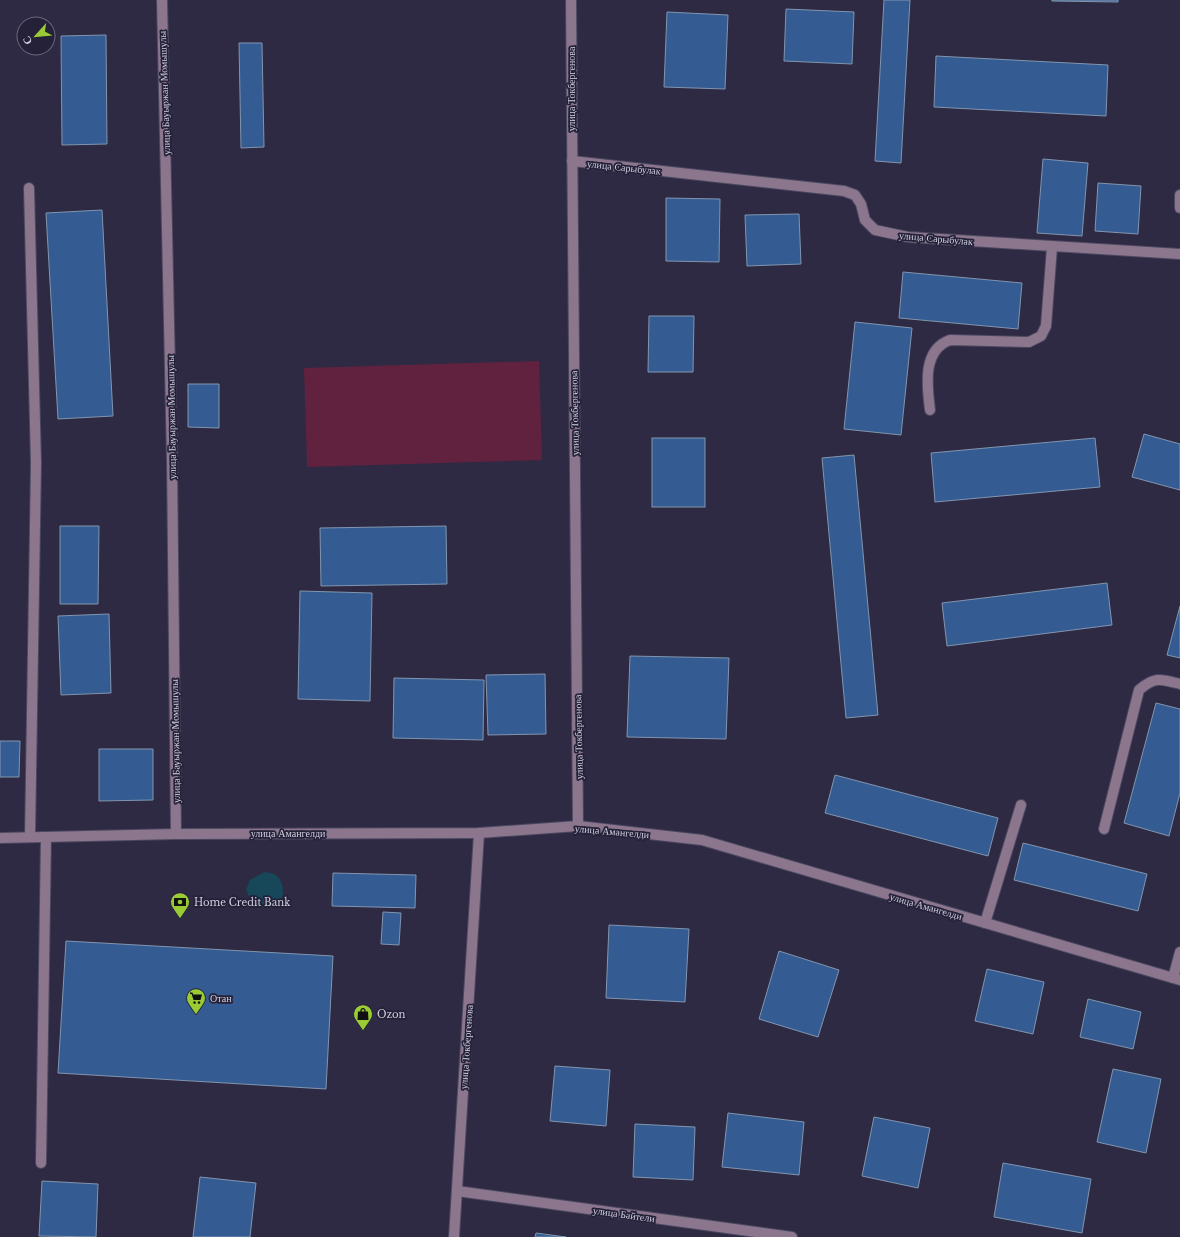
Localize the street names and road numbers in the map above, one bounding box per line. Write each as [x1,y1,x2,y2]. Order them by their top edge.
street label: улица Бауыржан Момышулы [156,31,173,155]
street label: улица Токбергенова [565,46,578,131]
street label: улица Сарыбулак [586,157,662,178]
street label: улица Сарыбулак [899,229,973,248]
street label: улица Бауыржан Момышулы [164,355,179,479]
street label: улица Токбергенова [567,370,582,455]
street label: улица Бауыржан Момышулы [168,679,183,803]
street label: улица Токбергенова [571,694,586,779]
street label: улица Амангелди [574,822,650,841]
street label: улица Амангелди [251,827,326,840]
street label: улица Амангелди [888,890,964,923]
street label: улица Токбергенова [457,1004,476,1090]
street label: улица Байтели [592,1204,656,1225]

